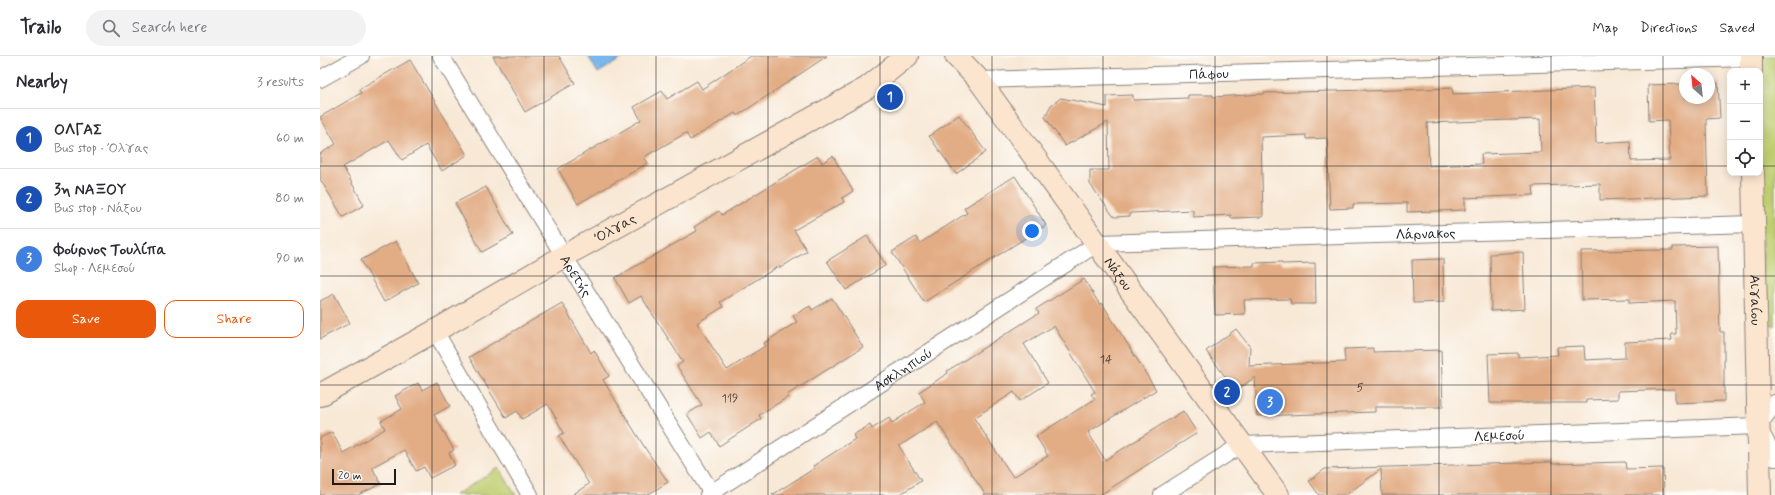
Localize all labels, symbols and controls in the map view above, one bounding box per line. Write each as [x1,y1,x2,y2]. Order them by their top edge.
search box [86,10,366,46]
text: Trailo [20,15,62,40]
icon: search [100,17,122,39]
text: Search here [132,18,207,38]
text: Map [1592,19,1618,37]
text: Directions [1640,19,1698,37]
text: Saved [1720,19,1755,37]
street label: Πάφου [1189,65,1229,84]
north arrow [1679,68,1715,104]
map controls [1727,68,1763,176]
button: + [1727,68,1763,104]
text: Nearby [16,71,68,93]
text: 3 results [257,74,304,91]
pin: 1 [877,82,903,112]
button: − [1727,104,1763,140]
text: ΟΛΓΑΣ [54,120,102,140]
text: 1 [26,130,32,147]
text: 60 m [276,130,304,147]
text: Bus stop · Όλγας [54,140,148,157]
button: locate [1727,140,1763,176]
text: 3η ΝΑΞΟΥ [54,180,126,200]
text: 2 [26,190,32,207]
text: 80 m [275,190,304,207]
text: Bus stop · Νάξου [54,200,142,217]
street label: Όλγας [591,210,639,247]
your location [1022,221,1042,241]
street label: Λάρνακος [1395,225,1456,244]
text: Φούρνος Τουλίπα [54,240,166,260]
text: 3 [26,250,32,267]
text: 90 m [276,250,304,267]
street label: Αρετής [556,252,595,301]
street label: Νάξου [1100,254,1136,295]
text: Shop · Λεμεσού [54,260,135,277]
street label: Αιγαίου [1745,274,1764,326]
button: Save [16,300,156,338]
button: Share [164,300,304,338]
street label: Ασκληπιού [871,344,936,395]
house number: 14 [1100,352,1112,368]
pin: 2 [1214,377,1240,407]
house number: 5 [1356,380,1364,396]
pin: 3 [1257,387,1283,417]
house number: 119 [722,391,738,407]
street label: Λεμεσού [1473,427,1525,446]
scale bar [332,467,396,486]
text: 20 m [338,469,361,483]

